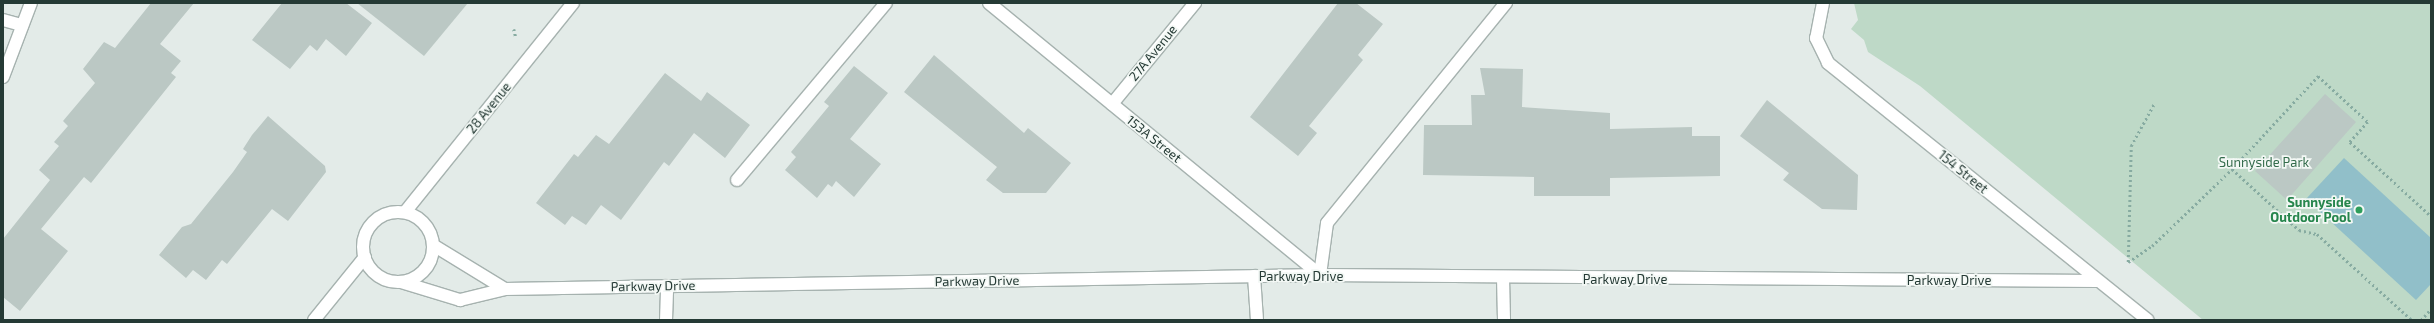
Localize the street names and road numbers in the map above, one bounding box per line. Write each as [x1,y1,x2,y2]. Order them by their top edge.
street label: 27A Avenue [1126,22,1180,84]
street label: 28 Avenue [464,79,514,137]
street label: 153A Street [1123,112,1185,166]
street label: 154 Street [1935,147,1991,197]
street label: Parkway Drive [1258,268,1344,284]
street label: Parkway Drive [1582,271,1668,287]
street label: Parkway Drive [934,272,1020,290]
street label: Parkway Drive [1906,272,1992,288]
street label: Parkway Drive [610,277,696,295]

